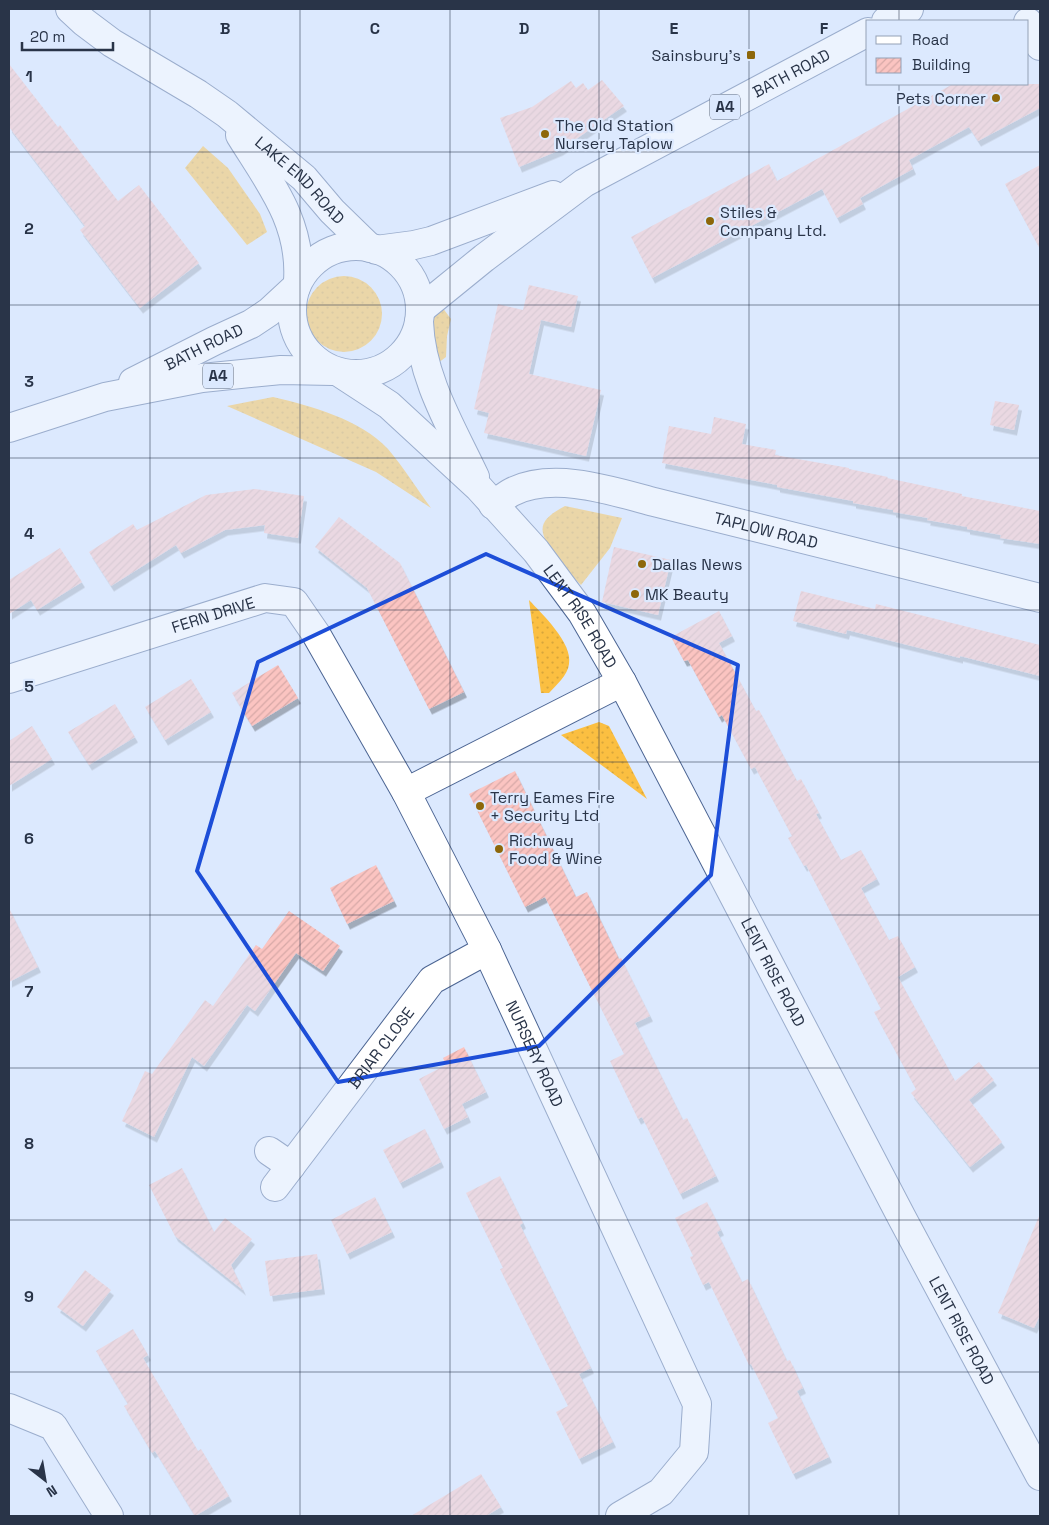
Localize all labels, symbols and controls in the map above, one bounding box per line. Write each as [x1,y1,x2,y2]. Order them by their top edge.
text: B [220,18,230,39]
text: C [370,18,380,39]
text: D [519,18,529,39]
text: E [670,18,679,39]
text: F [820,18,829,39]
scale bar [22,20,114,52]
legend [866,20,1029,85]
text: 20 m [30,27,65,46]
text: Road [912,30,949,49]
street label: BATH ROAD [749,44,834,103]
place label: Sainsbury's [652,45,741,66]
marker: Sainsbury's [745,49,757,61]
text: Building [912,55,971,74]
text: 1 [25,66,33,87]
place label: Pets Corner [896,88,986,109]
marker: Pets Corner [990,92,1002,104]
road number: A4 [710,94,740,120]
place label: The Old Station Nursery Taplow [555,115,674,154]
marker: The Old Station Nursery Taplow [539,128,551,140]
street label: LAKE END ROAD [251,132,349,229]
place label: Stiles & Company Ltd. [720,202,826,241]
marker: Stiles & Company Ltd. [704,215,716,227]
text: 2 [24,218,34,239]
street label: BATH ROAD [161,319,246,375]
road number: A4 [203,364,233,388]
text: 3 [24,371,34,392]
street label: TAPLOW ROAD [712,507,820,553]
text: 4 [24,523,34,544]
place label: Dallas News [652,554,742,575]
marker: Dallas News [636,558,648,570]
street label: LENT RISE ROAD [539,560,622,672]
place label: MK Beauty [645,584,729,605]
marker: MK Beauty [629,588,641,600]
street label: FERN DRIVE [169,592,257,638]
text: 5 [24,676,34,697]
place label: Terry Eames Fire + Security Ltd [490,787,615,826]
marker: Terry Eames Fire + Security Ltd [474,800,486,812]
text: 6 [24,828,34,849]
place label: Richway Food & Wine [509,830,603,869]
marker: Richway Food & Wine [493,843,505,855]
street label: LENT RISE ROAD [736,914,810,1030]
text: 7 [25,981,34,1002]
street label: NURSERY ROAD [501,997,568,1110]
street label: BRIAR CLOSE [343,1003,419,1093]
text: 8 [24,1133,34,1154]
street label: LENT RISE ROAD [924,1273,999,1388]
text: 9 [24,1286,34,1307]
north arrow [20,1455,70,1505]
text: N [43,1481,60,1501]

